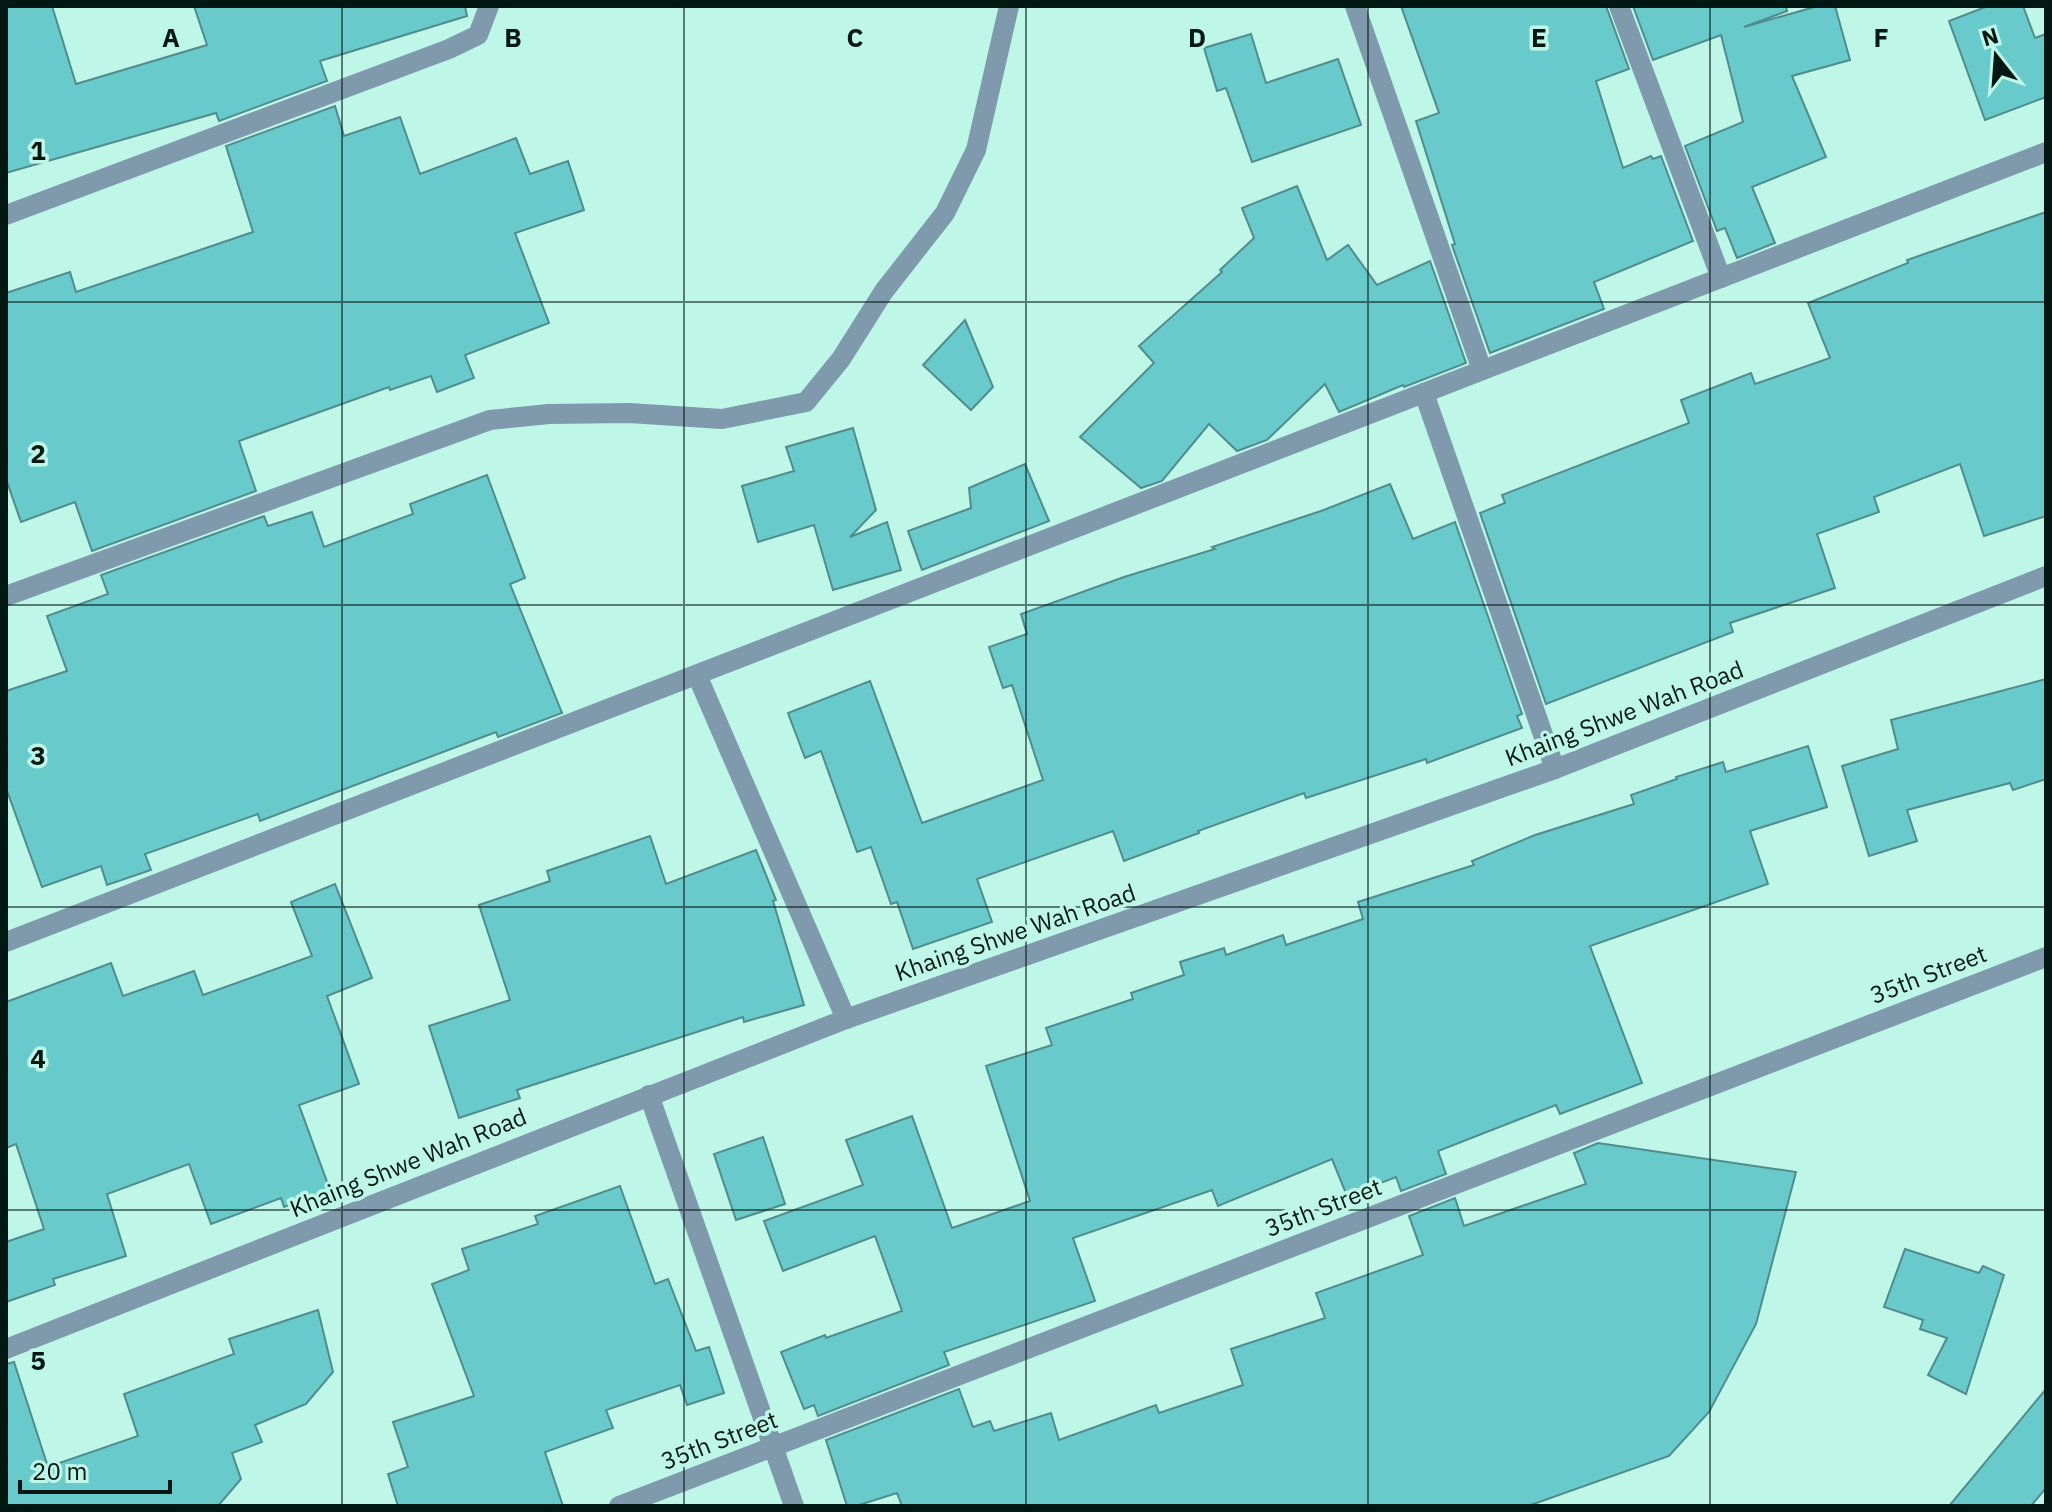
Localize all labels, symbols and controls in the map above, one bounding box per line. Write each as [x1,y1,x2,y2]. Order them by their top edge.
north arrow [1956,16,2036,96]
text: A [162,20,180,54]
text: B [504,20,522,54]
text: C [847,20,864,54]
text: D [1188,20,1206,54]
text: E [1531,20,1547,54]
text: F [1873,20,1889,54]
text: N [1978,20,2002,53]
text: 1 [30,133,46,167]
text: 2 [30,436,46,470]
street label: Khaing Shwe Wah Road [1500,653,1748,773]
text: 3 [30,738,46,772]
street label: Khaing Shwe Wah Road [890,876,1140,988]
street label: 35th Street [1865,937,1991,1011]
text: 4 [30,1041,46,1075]
street label: Khaing Shwe Wah Road [285,1100,531,1224]
street label: 35th Street [1260,1170,1386,1244]
text: 5 [30,1343,46,1377]
street label: 35th Street [656,1403,782,1477]
scale bar [20,1444,170,1494]
text: 20 m [32,1455,87,1487]

